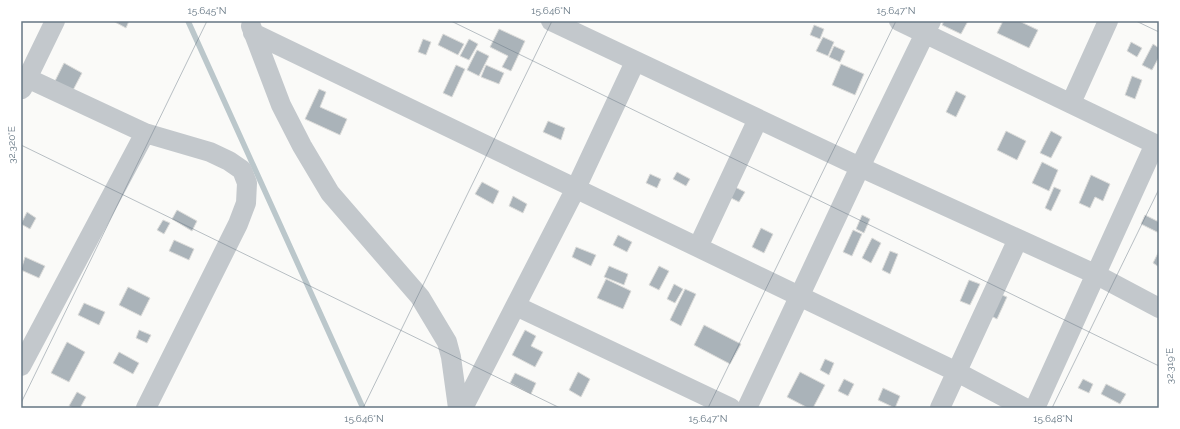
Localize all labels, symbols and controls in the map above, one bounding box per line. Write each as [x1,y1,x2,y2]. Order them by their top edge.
text: 15.645°N [188,5,226,16]
text: 15.646°N [531,5,571,16]
text: 15.647°N [877,5,915,16]
text: 32.320°E [6,126,17,164]
text: 32.319°E [1164,348,1175,384]
text: 15.646°N [344,413,384,424]
text: 15.647°N [689,413,727,424]
text: 15.648°N [1033,413,1073,424]

